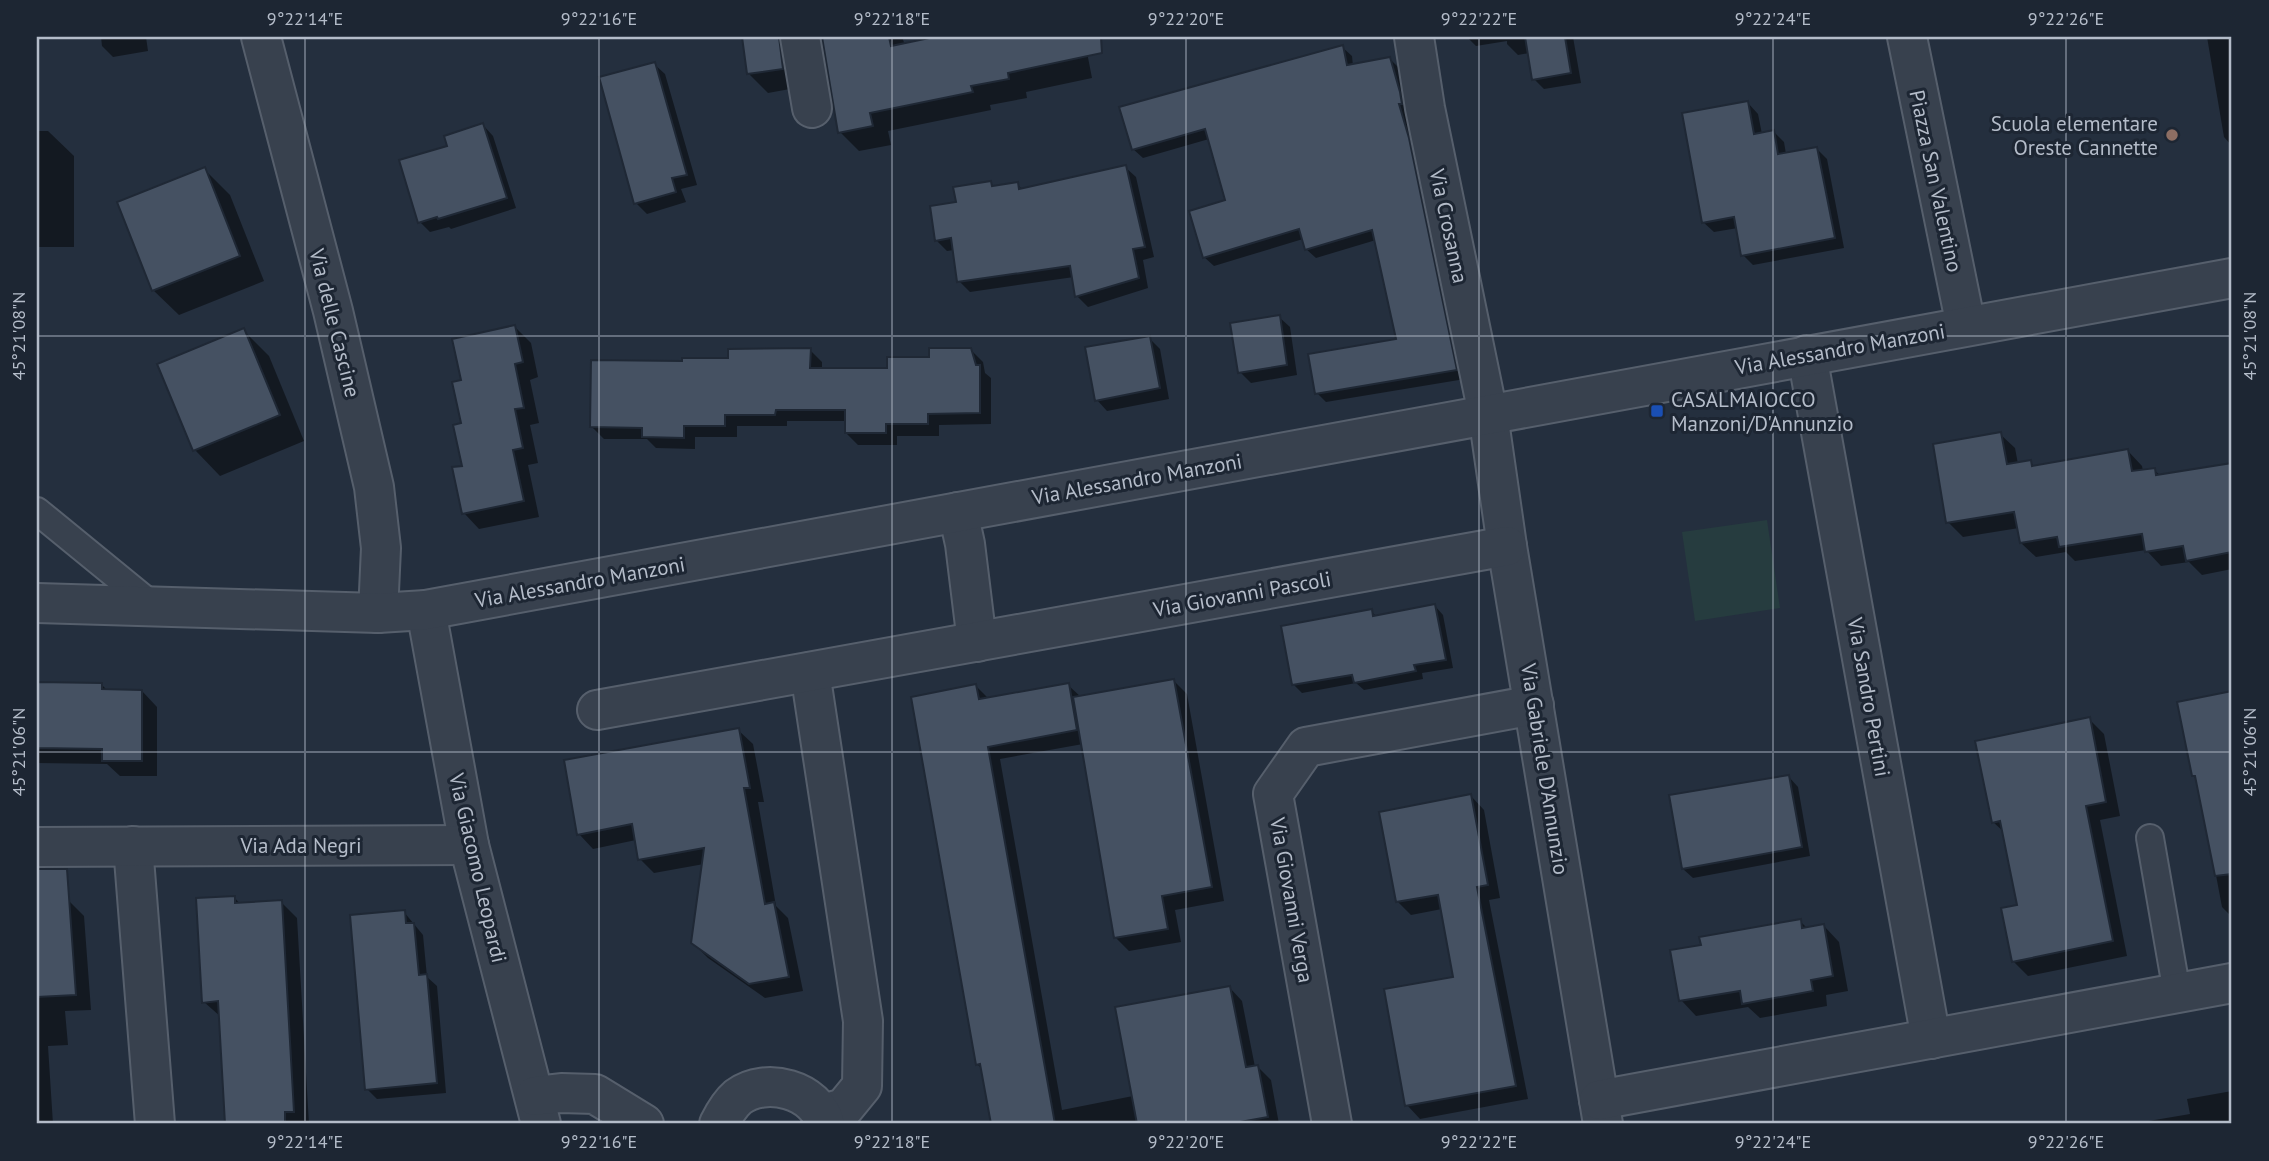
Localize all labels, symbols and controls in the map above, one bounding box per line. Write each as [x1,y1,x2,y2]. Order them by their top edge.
text: 9°22'14"E [267,7,343,30]
text: 9°22'16"E [561,7,637,30]
text: 9°22'18"E [854,7,930,30]
text: 9°22'20"E [1148,7,1224,30]
text: 9°22'22"E [1441,7,1517,30]
text: 9°22'24"E [1735,7,1811,30]
text: 9°22'26"E [2028,7,2104,30]
street label: Piazza San Valentino [1903,87,1969,275]
place label: Scuola elementare Oreste Cannette [1991,110,2158,161]
marker: Scuola elementare Oreste Cannette [2164,127,2180,143]
street label: Via Crosanna [1424,165,1474,286]
street label: Via delle Cascine [303,245,367,400]
text: 45°21'08"N [7,292,30,380]
text: 45°21'08"N [2238,292,2261,380]
street label: Via Alessandro Manzoni [1732,317,1947,381]
place label: CASALMAIOCCO Manzoni/D'Annunzio [1671,386,1854,437]
marker: CASALMAIOCCO Manzoni/D'Annunzio [1649,403,1665,419]
street label: Via Alessandro Manzoni [1029,447,1244,511]
street label: Via Alessandro Manzoni [472,550,687,614]
street label: Via Giovanni Pascoli [1150,565,1333,623]
street label: Via Sandro Pertini [1842,614,1896,779]
street label: Via Gabriele D'Annunzio [1515,661,1575,876]
text: 45°21'06"N [7,708,30,796]
text: 45°21'06"N [2238,708,2261,796]
street label: Via Giacomo Leopardi [443,770,513,965]
street label: Via Giovanni Verga [1264,814,1320,985]
street label: Via Ada Negri [239,832,362,859]
text: 9°22'14"E [267,1130,343,1153]
text: 9°22'16"E [561,1130,637,1153]
text: 9°22'18"E [854,1130,930,1153]
text: 9°22'20"E [1148,1130,1224,1153]
text: 9°22'22"E [1441,1130,1517,1153]
text: 9°22'24"E [1735,1130,1811,1153]
text: 9°22'26"E [2028,1130,2104,1153]

